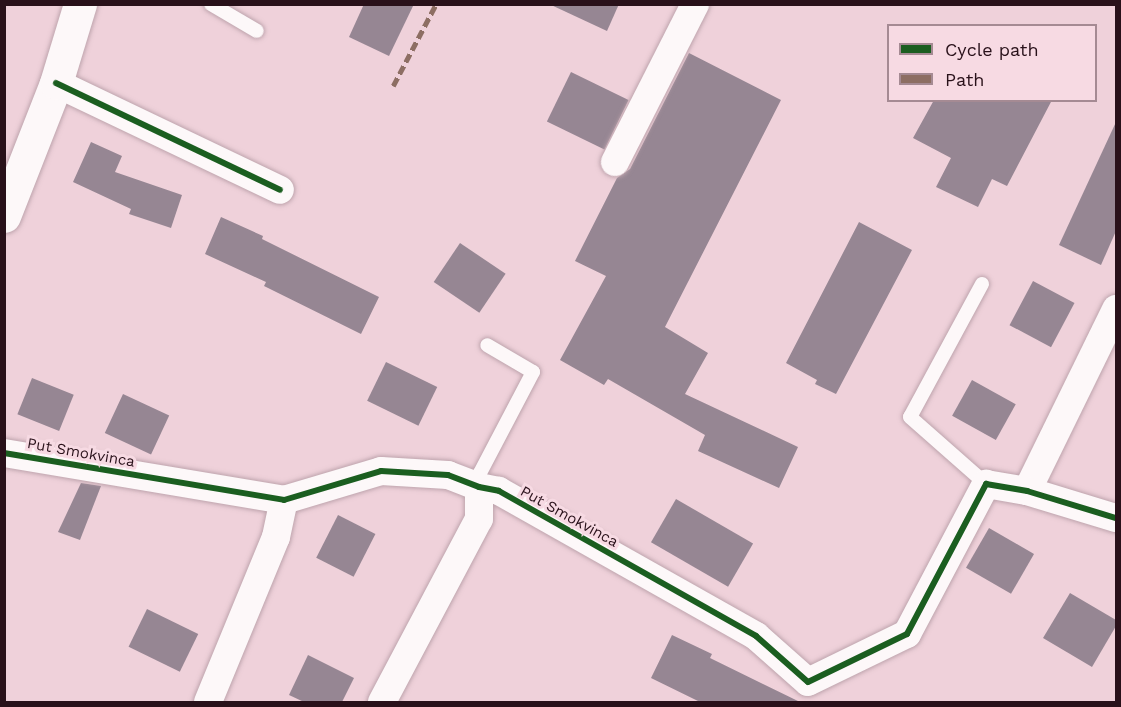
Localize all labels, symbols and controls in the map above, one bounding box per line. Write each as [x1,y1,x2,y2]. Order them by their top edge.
legend [887,24,1097,102]
text: Cycle path [945,39,1039,60]
text: Path [945,69,985,90]
street label: Put Smokvinca [26,435,136,471]
street label: Put Smokvinca [517,483,621,551]

